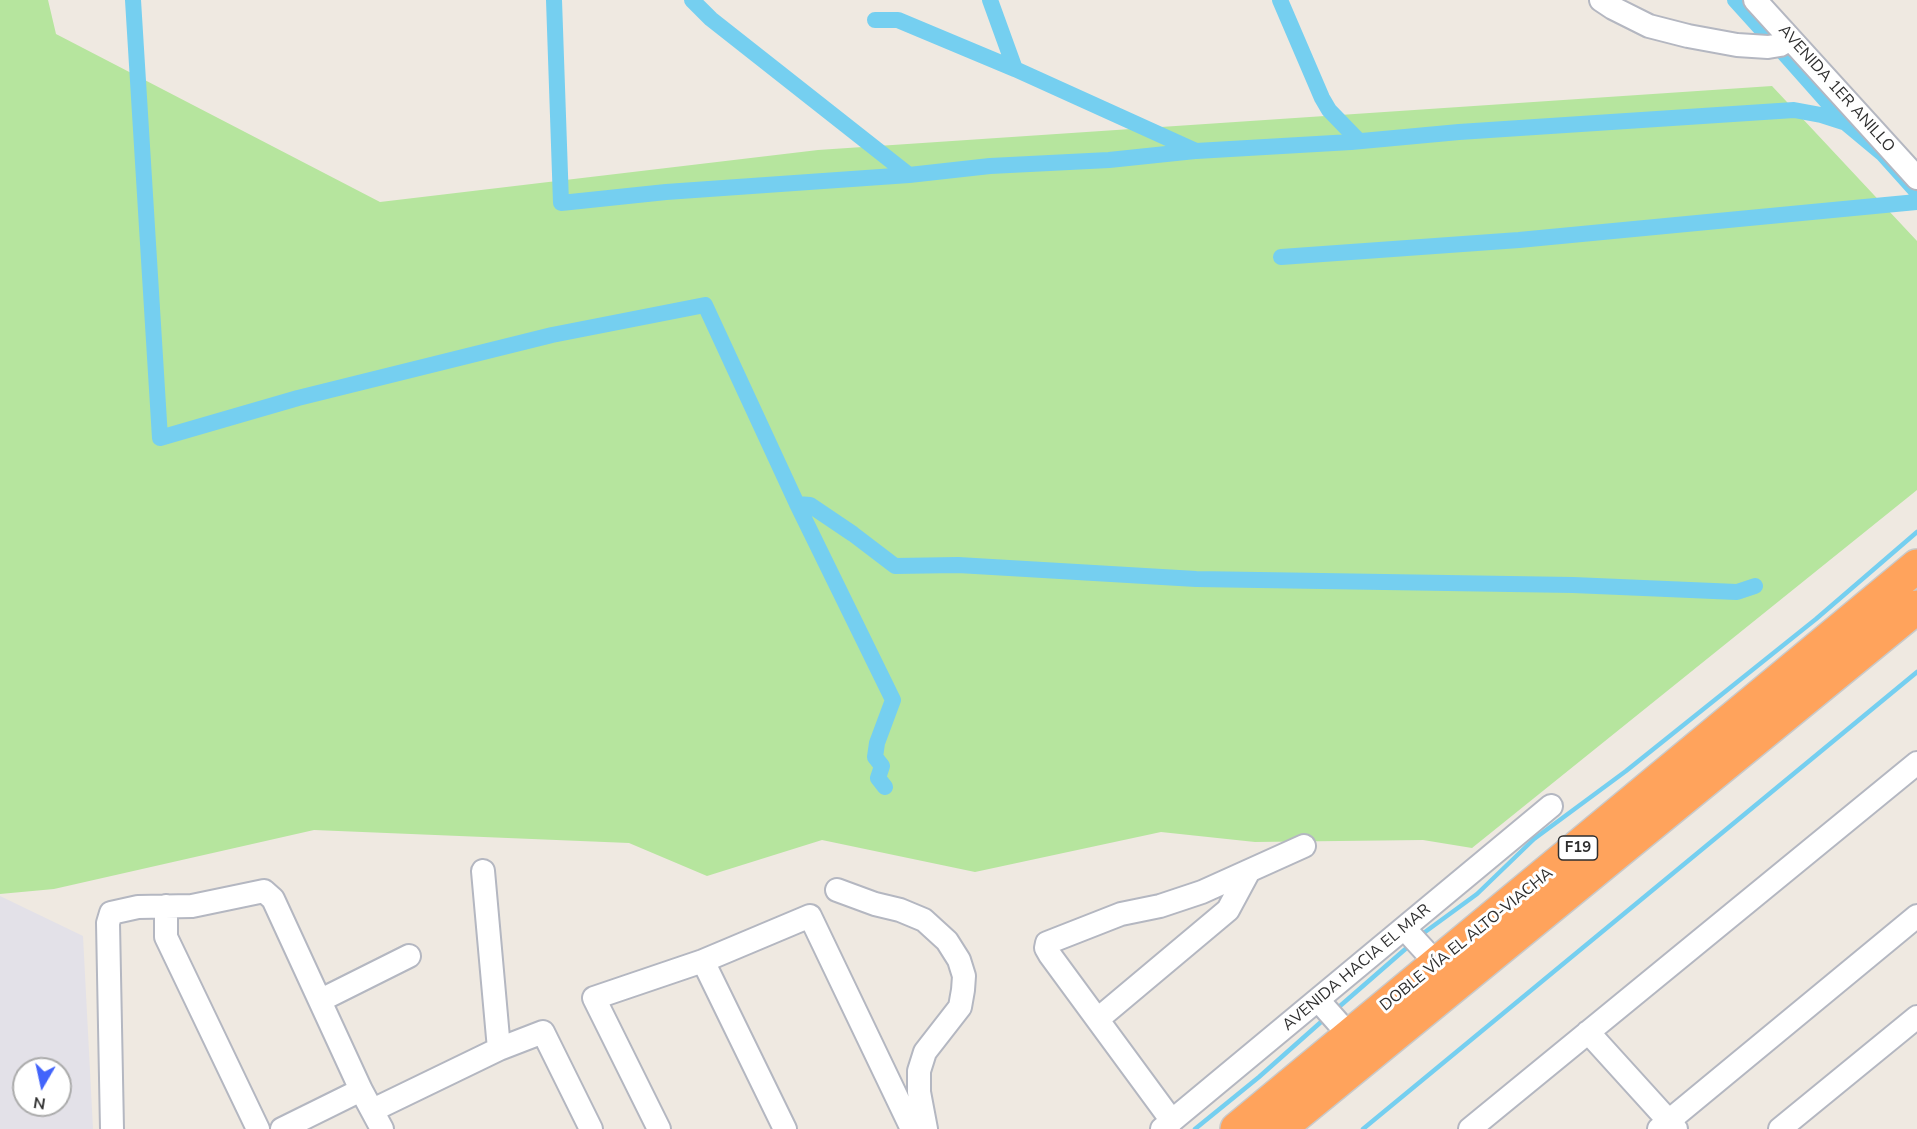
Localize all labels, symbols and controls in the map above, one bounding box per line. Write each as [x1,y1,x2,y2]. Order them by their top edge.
street label: AVENIDA 1ER ANILLO [1774,21,1898,157]
road number: F19 [1558,836,1598,860]
street label: DOBLE VÍA EL ALTO-VIACHA [1377,864,1557,1016]
street label: AVENIDA HACIA EL MAR [1279,901,1435,1035]
north arrow [12,1057,72,1117]
text: N [32,1091,47,1115]

